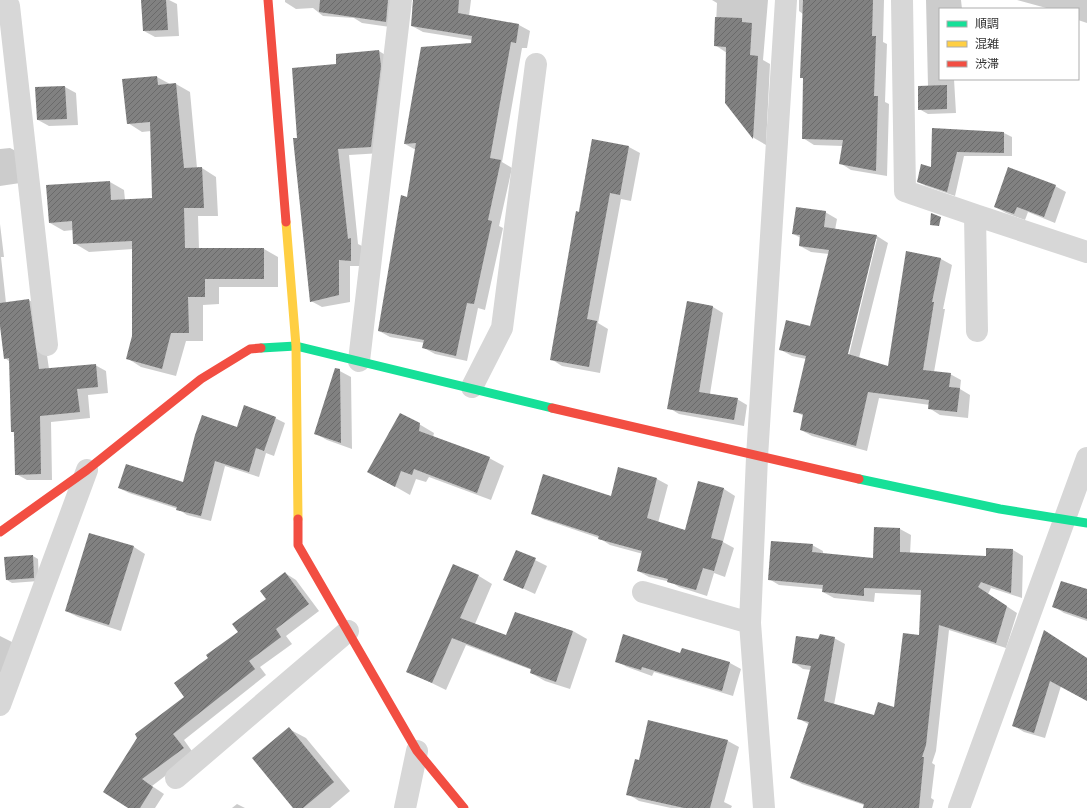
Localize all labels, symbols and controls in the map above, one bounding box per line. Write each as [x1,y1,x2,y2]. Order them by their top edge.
legend [939,8,1079,80]
text: 順調 [975,16,999,31]
text: 混雑 [975,36,999,51]
text: 渋滞 [975,56,999,71]

